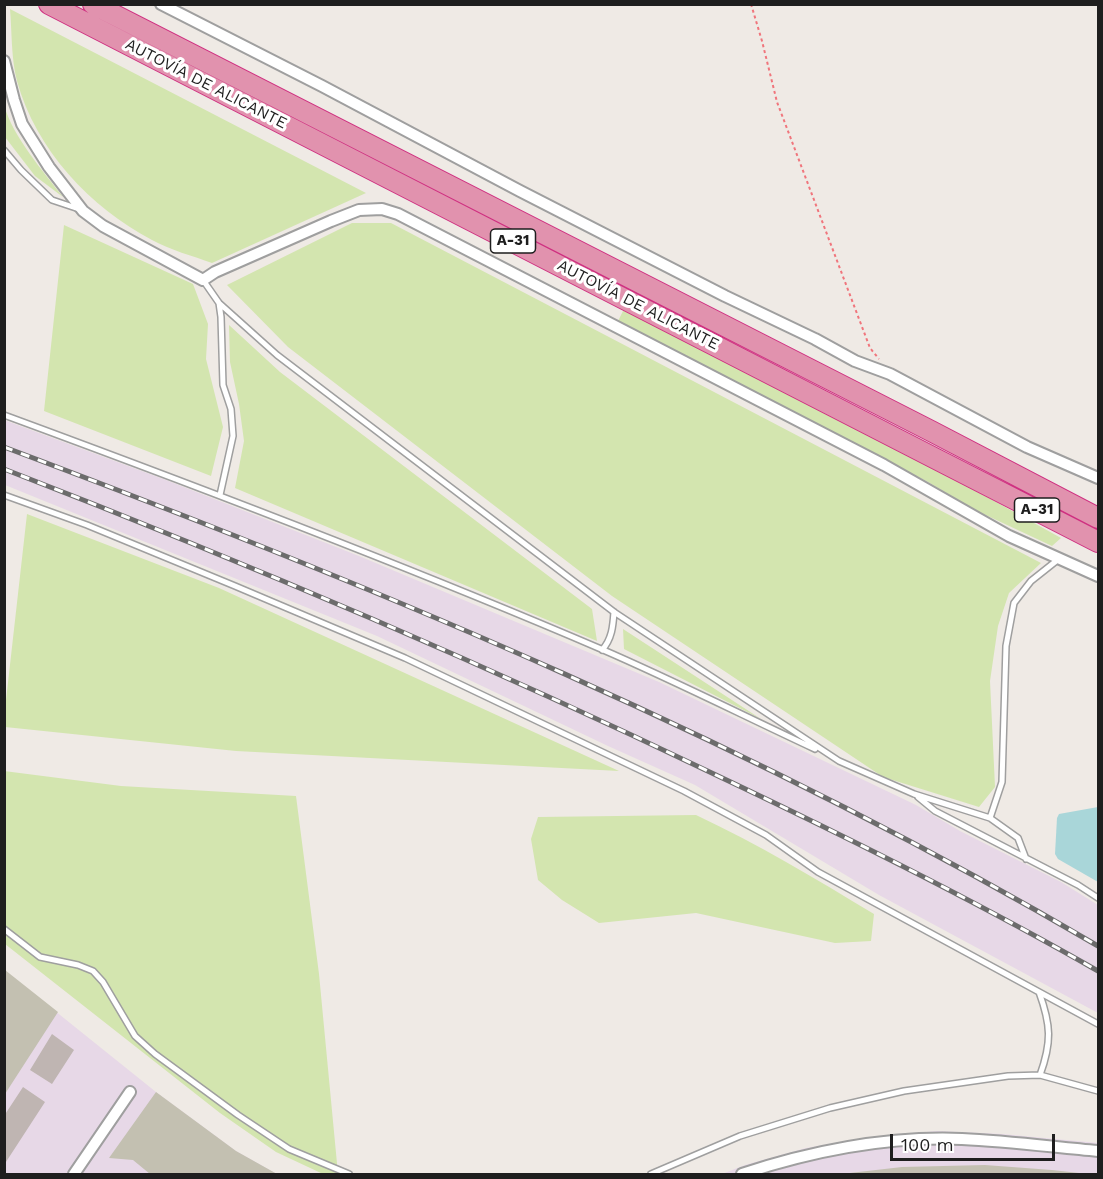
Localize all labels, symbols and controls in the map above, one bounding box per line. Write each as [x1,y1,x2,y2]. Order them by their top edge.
street label: AUTOVÍA DE ALICANTE [122,35,290,133]
road number: A-31 [490,229,536,253]
street label: AUTOVÍA DE ALICANTE [554,256,722,354]
road number: A-31 [1014,498,1060,522]
scale bar [893,1122,1058,1160]
text: 100 m [901,1134,954,1155]

